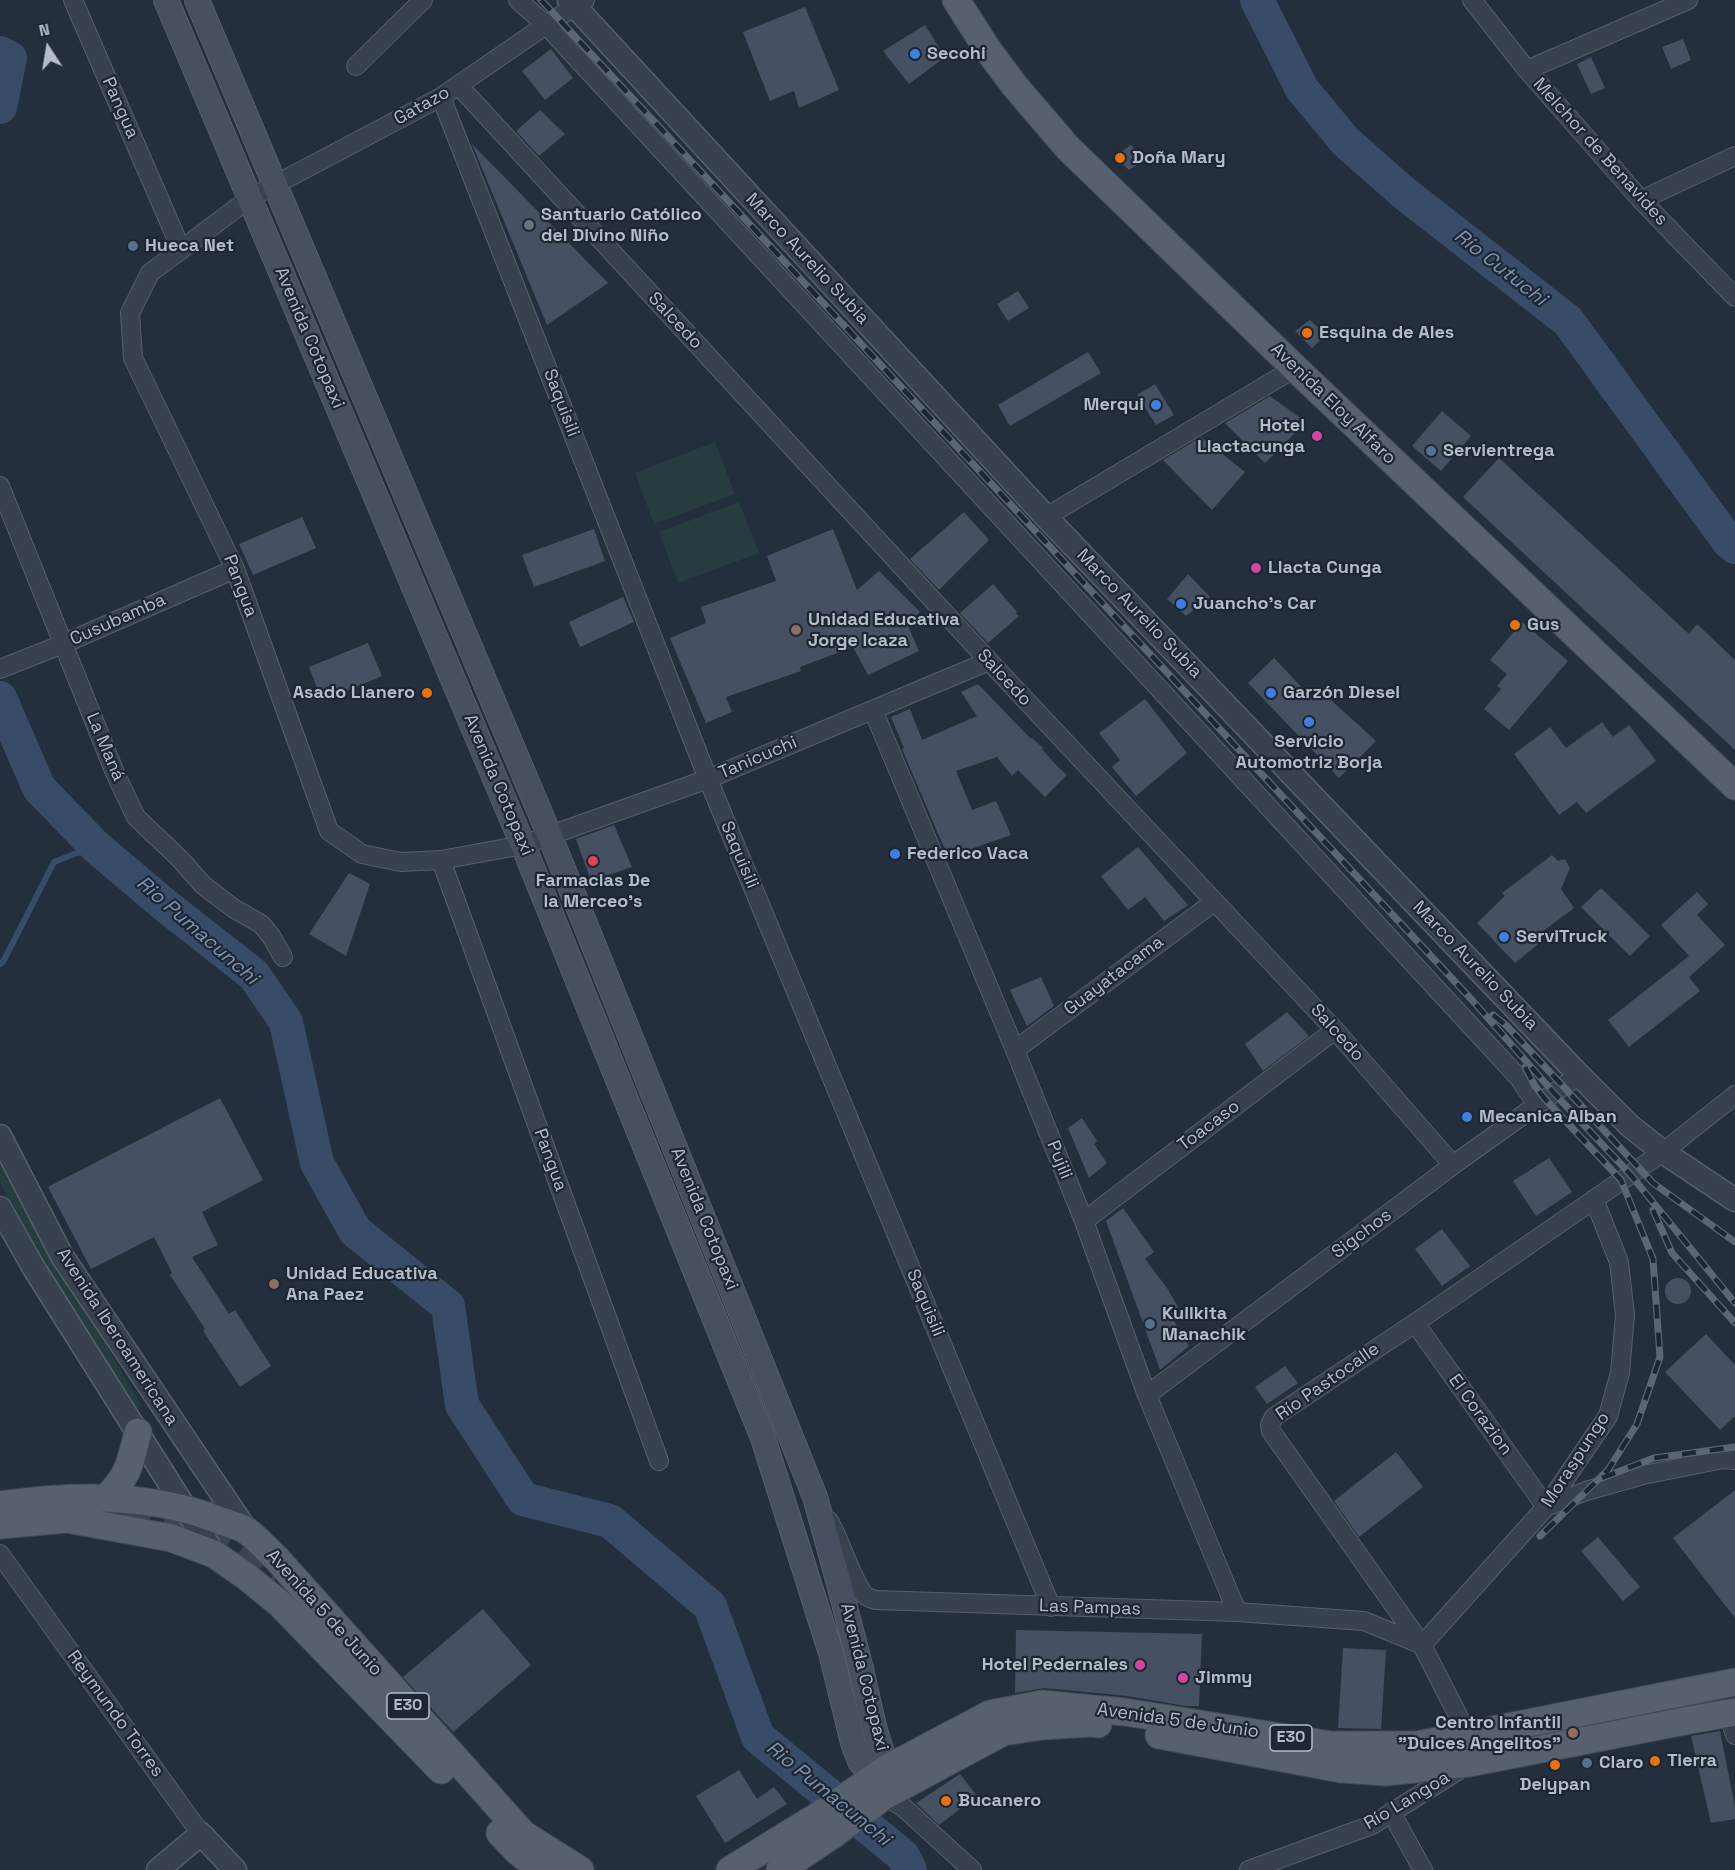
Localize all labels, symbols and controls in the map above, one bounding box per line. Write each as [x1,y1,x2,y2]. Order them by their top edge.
north arrow [18,18,78,78]
text: N [37,19,52,41]
place label: Secohi [927,43,986,65]
marker: Secohi [908,47,922,61]
street label: Pangua [97,74,143,142]
street label: Melchor de Benavides [1528,74,1672,230]
street label: Gatazo [390,82,454,130]
place label: Doña Mary [1132,147,1226,169]
marker: Doña Mary [1113,151,1127,165]
street label: Marco Aurelio Subia [741,189,873,329]
place label: Santuario Católico del Divino Niño [541,204,702,246]
marker: Santuario Católico del Divino Niño [522,218,536,232]
water label: Río Cutuchi [1449,224,1551,312]
place label: Hueca Net [145,235,234,257]
marker: Hueca Net [126,239,140,253]
street label: Avenida Cotopaxi [269,264,349,412]
street label: Salcedo [643,288,707,354]
place label: Esquina de Ales [1319,322,1454,344]
marker: Esquina de Ales [1300,326,1314,340]
street label: Avenida Eloy Alfaro [1266,339,1400,469]
street label: Saquisili [538,366,584,440]
place label: Merqui [1084,394,1144,416]
marker: Merqui [1149,398,1163,412]
place label: Hotel Llactacunga [1197,415,1305,458]
marker: Hotel Llactacunga [1310,429,1324,443]
place label: Servientrega [1443,440,1555,462]
marker: Servientrega [1424,444,1438,458]
street label: Marco Aurelio Subia [1072,545,1206,683]
street label: Pangua [218,552,262,620]
place label: Llacta Cunga [1268,557,1382,579]
marker: Llacta Cunga [1249,561,1263,575]
street label: Cusubamba [67,589,169,651]
place label: Juancho's Car [1193,593,1316,615]
marker: Juancho's Car [1174,597,1188,611]
place label: Unidad Educativa Jorge Icaza [808,609,960,652]
place label: Gus [1527,614,1559,636]
marker: Gus [1508,618,1522,632]
marker: Unidad Educativa Jorge Icaza [789,623,803,637]
street label: Salcedo [972,645,1036,711]
place label: Asado Llanero [293,682,415,704]
place label: Garzón Diesel [1283,682,1400,704]
marker: Asado Llanero [420,686,434,700]
marker: Garzón Diesel [1264,686,1278,700]
street label: La Maná [81,710,129,784]
street label: Avenida Cotopaxi [458,711,538,859]
marker: Servicio Automotriz Borja [1302,715,1316,729]
place label: Servicio Automotriz Borja [1236,731,1382,774]
street label: Tanicuchi [716,732,800,784]
street label: Saquisili [715,818,763,892]
place label: Federico Vaca [907,843,1029,865]
marker: Federico Vaca [888,847,902,861]
marker: Farmacias De la Merceo's [586,854,600,868]
place label: Farmacias De la Merceo's [536,870,650,912]
water label: Rio Pumacunchi [131,872,263,990]
street label: Marco Aurelio Subia [1408,897,1542,1035]
place label: ServiTruck [1516,926,1607,948]
marker: ServiTruck [1497,930,1511,944]
street label: Guayatacama [1060,932,1168,1020]
street label: Salcedo [1306,1000,1368,1066]
street label: Toacaso [1174,1096,1244,1156]
place label: Mecanica Alban [1479,1106,1617,1128]
marker: Mecanica Alban [1460,1110,1474,1124]
street label: Pangua [529,1126,571,1194]
street label: Pujili [1042,1138,1076,1182]
street label: Avenida Cotopaxi [666,1145,742,1293]
street label: Sigchos [1328,1204,1396,1264]
street label: Avenida Iberoamericana [51,1244,183,1430]
place label: Unidad Educativa Ana Paez [286,1263,438,1306]
street label: Saquisili [901,1266,949,1340]
marker: Unidad Educativa Ana Paez [267,1277,281,1291]
place label: Kullkita Manachik [1162,1303,1246,1346]
marker: Kullkita Manachik [1143,1317,1157,1331]
street label: Río Pastocalle [1272,1338,1384,1426]
street label: El Corazion [1443,1370,1517,1460]
street label: Moraspungo [1537,1408,1615,1512]
street label: Avenida 5 de Junio [261,1545,387,1681]
street label: Las Pampas [1039,1595,1141,1621]
street label: Avenida Cotopaxi [835,1601,893,1753]
street label: Reymundo Torres [62,1647,168,1781]
place label: Hotel Pedernales [982,1654,1128,1676]
marker: Hotel Pedernales [1133,1658,1147,1672]
place label: Jimmy [1195,1667,1252,1689]
marker: Jimmy [1176,1671,1190,1685]
road number: E30 [387,1693,429,1719]
street label: Avenida 5 de Junio [1096,1699,1260,1743]
place label: Centro Infantil "Dulces Angelitos" [1398,1712,1561,1754]
road number: E30 [1270,1725,1312,1751]
marker: Centro Infantil "Dulces Angelitos" [1566,1726,1580,1740]
water label: Rio Pumacunchi [761,1736,895,1852]
place label: Tierra [1667,1750,1717,1772]
place label: Claro [1599,1752,1644,1774]
marker: Tierra [1648,1754,1662,1768]
marker: Claro [1580,1756,1594,1770]
marker: Delypan [1548,1758,1562,1772]
street label: Río Langoa [1360,1767,1454,1835]
place label: Delypan [1519,1774,1591,1796]
place label: Bucanero [958,1790,1041,1812]
marker: Bucanero [939,1794,953,1808]

